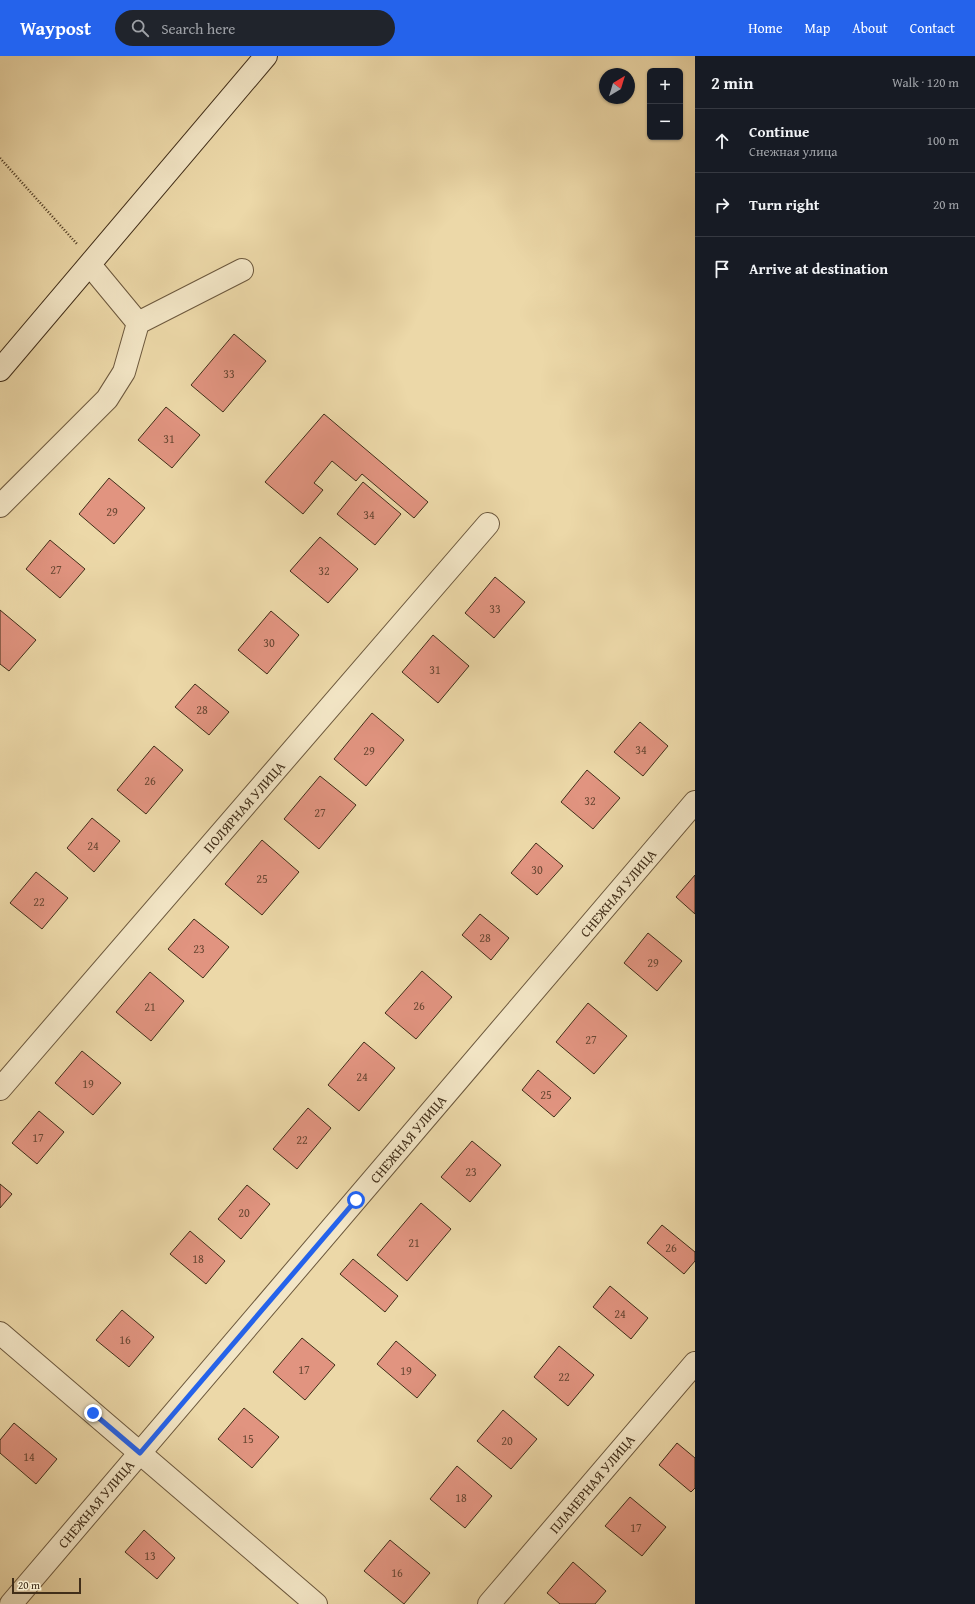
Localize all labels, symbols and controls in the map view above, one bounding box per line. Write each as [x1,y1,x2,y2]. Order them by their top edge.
search box [115,10,395,46]
text: Waypost [20,14,91,42]
icon: search [129,17,151,39]
text: Search here [161,18,235,39]
text: Home [748,18,783,38]
text: Map [805,18,830,38]
text: About [852,18,888,38]
text: Contact [910,18,955,38]
north arrow [599,68,635,104]
map controls [647,68,683,140]
button: + [647,68,683,104]
text: 2 min [711,70,753,95]
text: Walk · 120 m [892,73,959,92]
button: − [647,104,683,140]
text: Continue [749,121,810,142]
icon: ahead [711,130,733,152]
text: 100 m [927,131,959,150]
text: Снежная улица [749,142,838,161]
icon: right [711,194,733,216]
text: Turn right [749,194,820,215]
text: 20 m [933,195,959,214]
icon: arrive [711,258,733,280]
text: Arrive at destination [749,258,888,279]
house number: 33 [223,365,235,382]
house number: 31 [163,430,175,447]
house number: 29 [106,503,118,520]
house number: 34 [363,506,375,523]
house number: 27 [50,561,62,578]
house number: 32 [318,562,330,579]
house number: 33 [489,600,501,617]
house number: 30 [263,634,275,651]
house number: 31 [429,661,441,678]
house number: 28 [196,701,208,718]
house number: 34 [635,741,647,758]
house number: 29 [363,742,375,759]
street label: ПОЛЯРНАЯ УЛИЦА [199,756,290,857]
house number: 26 [144,772,156,789]
house number: 32 [584,792,596,809]
house number: 27 [314,804,326,821]
house number: 24 [87,837,99,854]
street label: СНЕЖНАЯ УЛИЦА [575,844,661,942]
house number: 30 [531,861,543,878]
house number: 25 [256,870,268,887]
house number: 22 [33,893,45,910]
house number: 28 [479,929,491,946]
house number: 23 [193,940,205,957]
house number: 29 [647,954,659,971]
house number: 26 [413,997,425,1014]
house number: 21 [144,998,156,1015]
house number: 27 [585,1031,597,1048]
house number: 24 [356,1068,368,1085]
house number: 19 [82,1075,94,1092]
house number: 25 [540,1086,552,1103]
street label: СНЕЖНАЯ УЛИЦА [365,1090,451,1188]
house number: 17 [32,1129,44,1146]
house number: 22 [296,1131,308,1148]
house number: 23 [465,1163,477,1180]
route start [347,1191,365,1209]
house number: 20 [238,1204,250,1221]
house number: 21 [408,1234,420,1251]
house number: 26 [665,1239,677,1256]
house number: 18 [192,1250,204,1267]
house number: 24 [614,1305,626,1322]
house number: 16 [119,1331,131,1348]
house number: 17 [298,1361,310,1378]
house number: 19 [400,1362,412,1379]
house number: 22 [558,1368,570,1385]
route end [84,1404,102,1422]
house number: 15 [242,1430,254,1447]
street label: ПЛАНЕРНАЯ УЛИЦА [545,1430,640,1538]
house number: 20 [501,1432,513,1449]
house number: 14 [23,1448,35,1465]
street label: СНЕЖНАЯ УЛИЦА [53,1455,139,1553]
house number: 18 [455,1489,467,1506]
house number: 17 [630,1519,642,1536]
house number: 13 [144,1547,156,1564]
house number: 16 [391,1564,403,1581]
scale bar [12,1576,81,1595]
text: 20 m [18,1577,40,1593]

